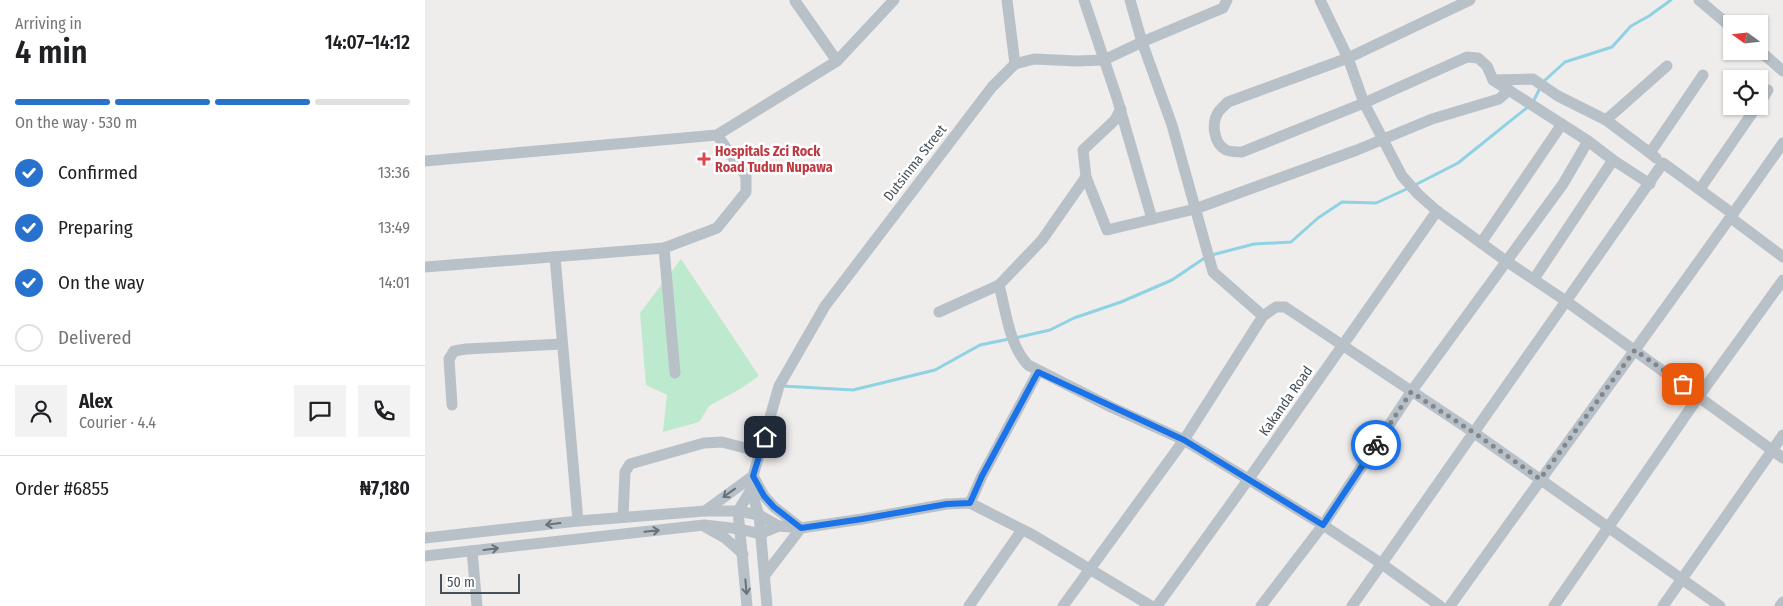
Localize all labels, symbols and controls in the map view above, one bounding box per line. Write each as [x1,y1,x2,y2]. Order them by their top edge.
text: Arriving in [15,14,82,33]
north arrow [1723,15,1767,60]
map controls [1723,15,1768,115]
text: 14:07–14:12 [325,31,410,54]
text: 4 min [15,33,88,71]
button: locate [1723,70,1768,115]
text: On the way · 530 m [15,113,137,132]
street label: Dutsinma Street [880,121,950,205]
place label: Hospitals Zci Rock Road Tudun Nupawa [715,143,833,176]
marker: Hospitals Zci Rock Road Tudun Nupawa [697,152,711,166]
icon: check [15,159,43,187]
text: Confirmed [58,161,138,184]
text: 13:36 [378,163,410,182]
icon: check [15,214,43,242]
text: Preparing [58,216,133,239]
text: 13:49 [378,218,410,237]
icon: check [15,269,43,297]
text: On the way [58,271,144,294]
text: 14:01 [378,273,410,292]
text: Delivered [58,326,132,349]
street label: Kakanda Road [1256,363,1316,439]
pin [1662,363,1704,405]
icon: bag [1669,370,1697,398]
button: person [15,385,67,437]
button: chat [294,385,346,437]
button: phone [358,385,410,437]
text: Alex [79,390,113,413]
text: Courier · 4.4 [79,413,156,432]
pin [744,416,786,458]
courier [1351,420,1401,470]
icon: home [751,423,779,451]
icon: bike [1362,431,1390,459]
text: Order #6855 [15,477,109,500]
text: ₦7,180 [360,477,410,500]
one-way arrow [722,488,736,498]
one-way arrow [546,519,562,529]
one-way arrow [644,526,660,536]
one-way arrow [483,544,499,554]
scale bar [440,571,520,594]
text: 50 m [447,574,475,591]
one-way arrow [741,579,750,595]

